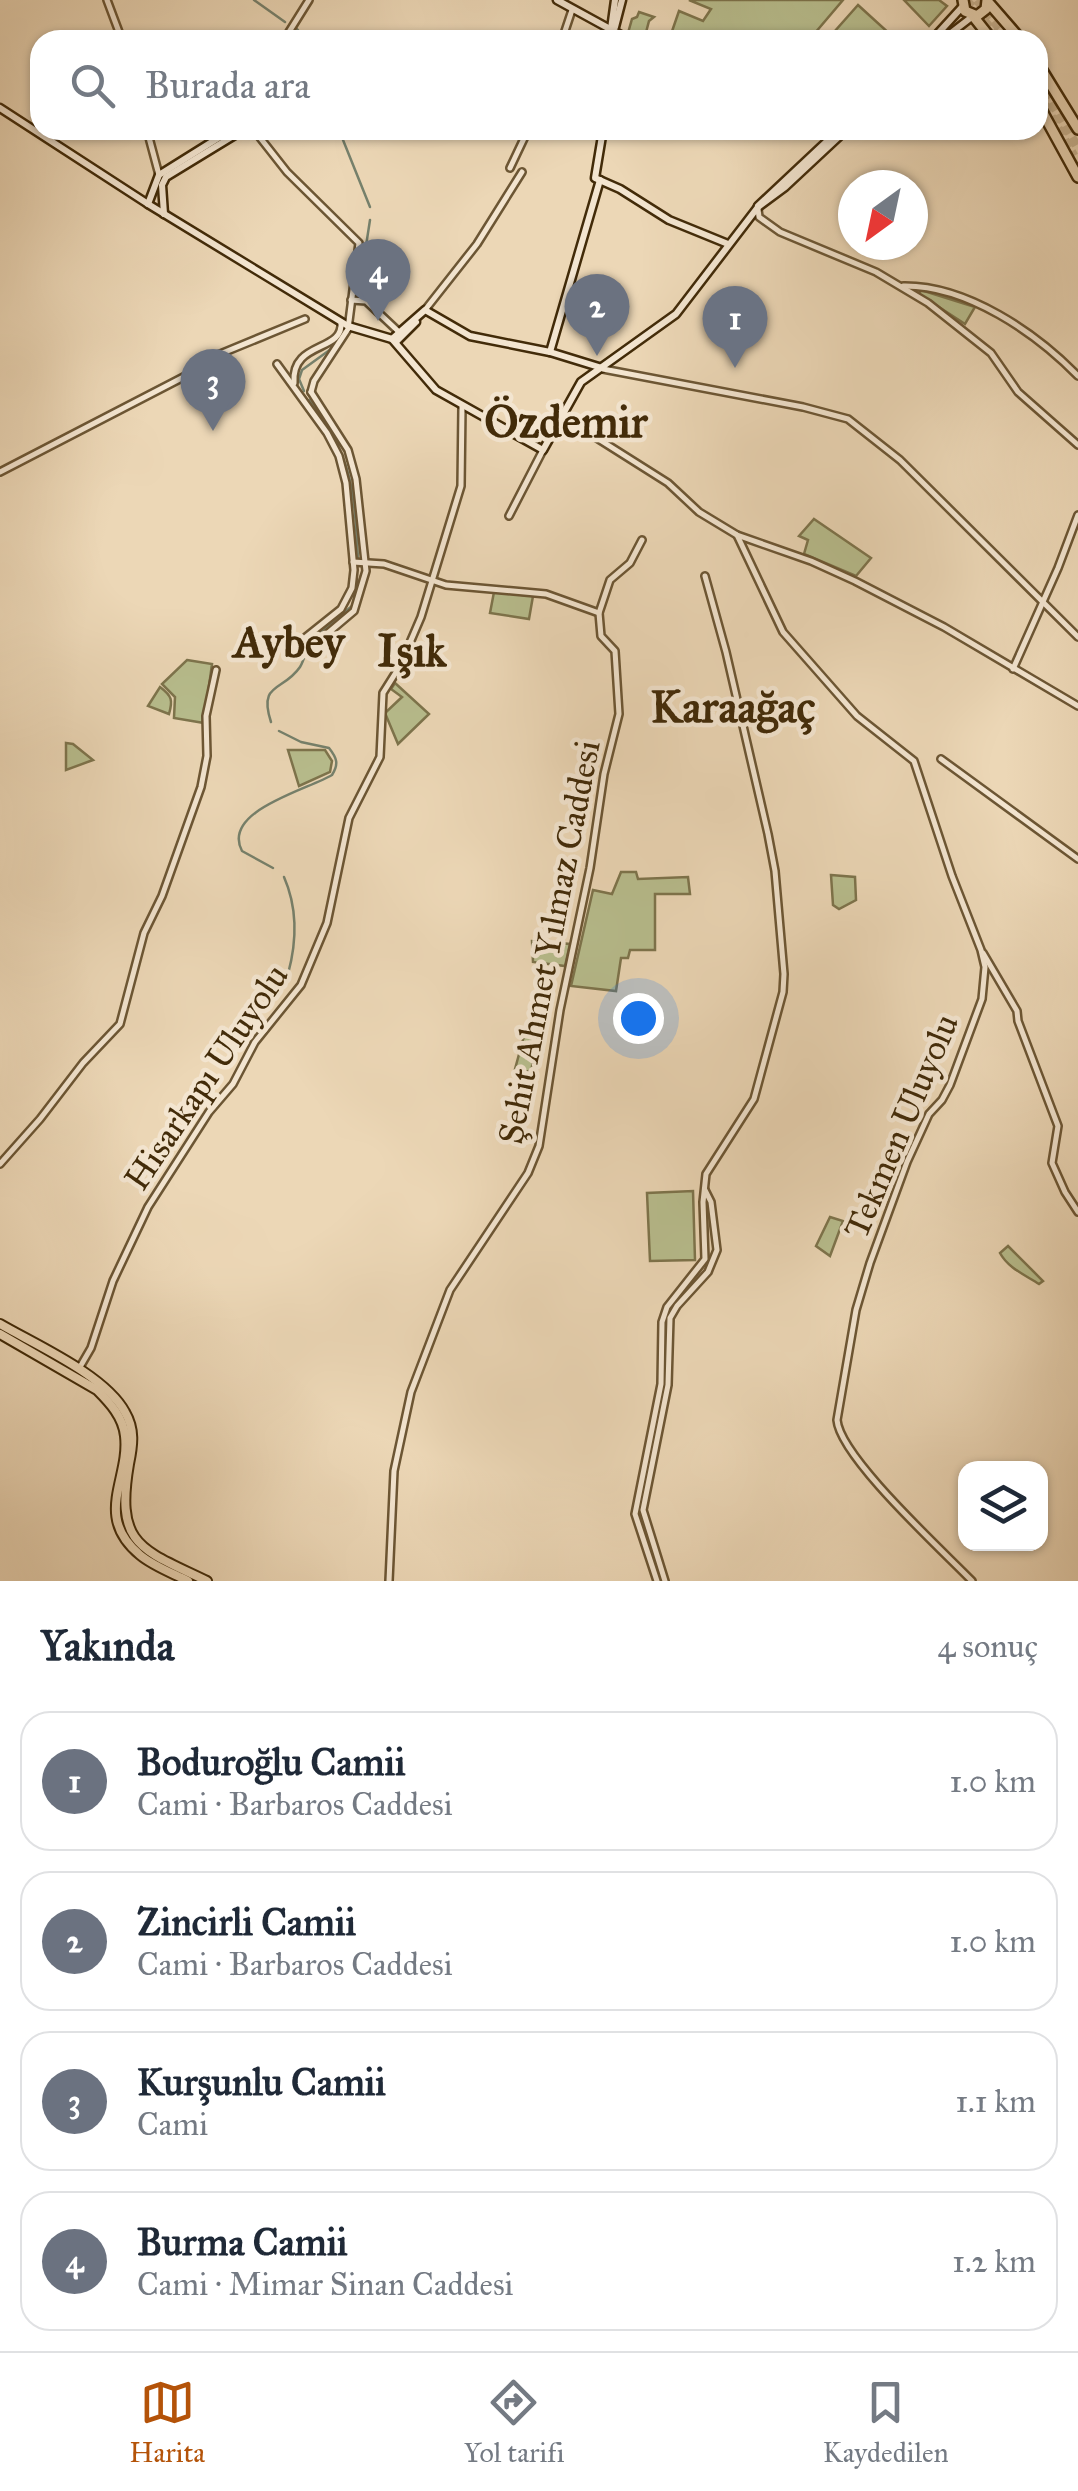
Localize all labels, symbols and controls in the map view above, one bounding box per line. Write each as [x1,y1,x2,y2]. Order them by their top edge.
search box [30,30,1048,140]
icon: search [65,58,120,113]
text: Burada ara [145,62,310,108]
north arrow [838,170,928,260]
pin: 4 [346,238,410,321]
pin: 2 [564,274,630,356]
pin: 1 [702,286,768,368]
pin: 3 [180,348,246,431]
district label: Özdemir [484,394,649,449]
district label: Aybey [230,614,346,669]
district label: Işık [378,623,448,679]
district label: Karaağaç [651,679,815,735]
street label: Şehit Ahmet Yılmaz Caddesi [489,736,610,1148]
street label: Hisarkapı Uluyolu [115,956,298,1198]
your location [613,993,664,1044]
street label: Tekmen Uluyolu [835,1008,968,1245]
map controls [958,1461,1048,1551]
button: layers [958,1461,1048,1551]
text: Yakında [40,1620,174,1672]
text: 4 sonuç [938,1627,1038,1666]
text: Boduroğlu Camii [137,1739,405,1785]
text: 1 [68,1762,81,1801]
text: 1.0 km [949,1762,1036,1801]
text: Cami · Barbaros Caddesi [137,1785,453,1824]
text: Zincirli Camii [137,1899,356,1945]
text: 2 [67,1922,82,1961]
text: 1.0 km [949,1922,1036,1961]
text: Cami · Barbaros Caddesi [137,1945,453,1984]
text: Kurşunlu Camii [137,2059,386,2105]
text: 3 [68,2082,81,2121]
text: 1.1 km [955,2082,1036,2121]
text: Cami [137,2105,208,2144]
text: Burma Camii [137,2219,348,2265]
text: 4 [66,2242,83,2281]
text: 1.2 km [952,2242,1036,2281]
text: Cami · Mimar Sinan Caddesi [137,2265,513,2304]
tab: Harita [129,2375,205,2470]
tab: Yol tarifi [464,2375,564,2470]
tab: Kaydedilen [823,2375,949,2470]

